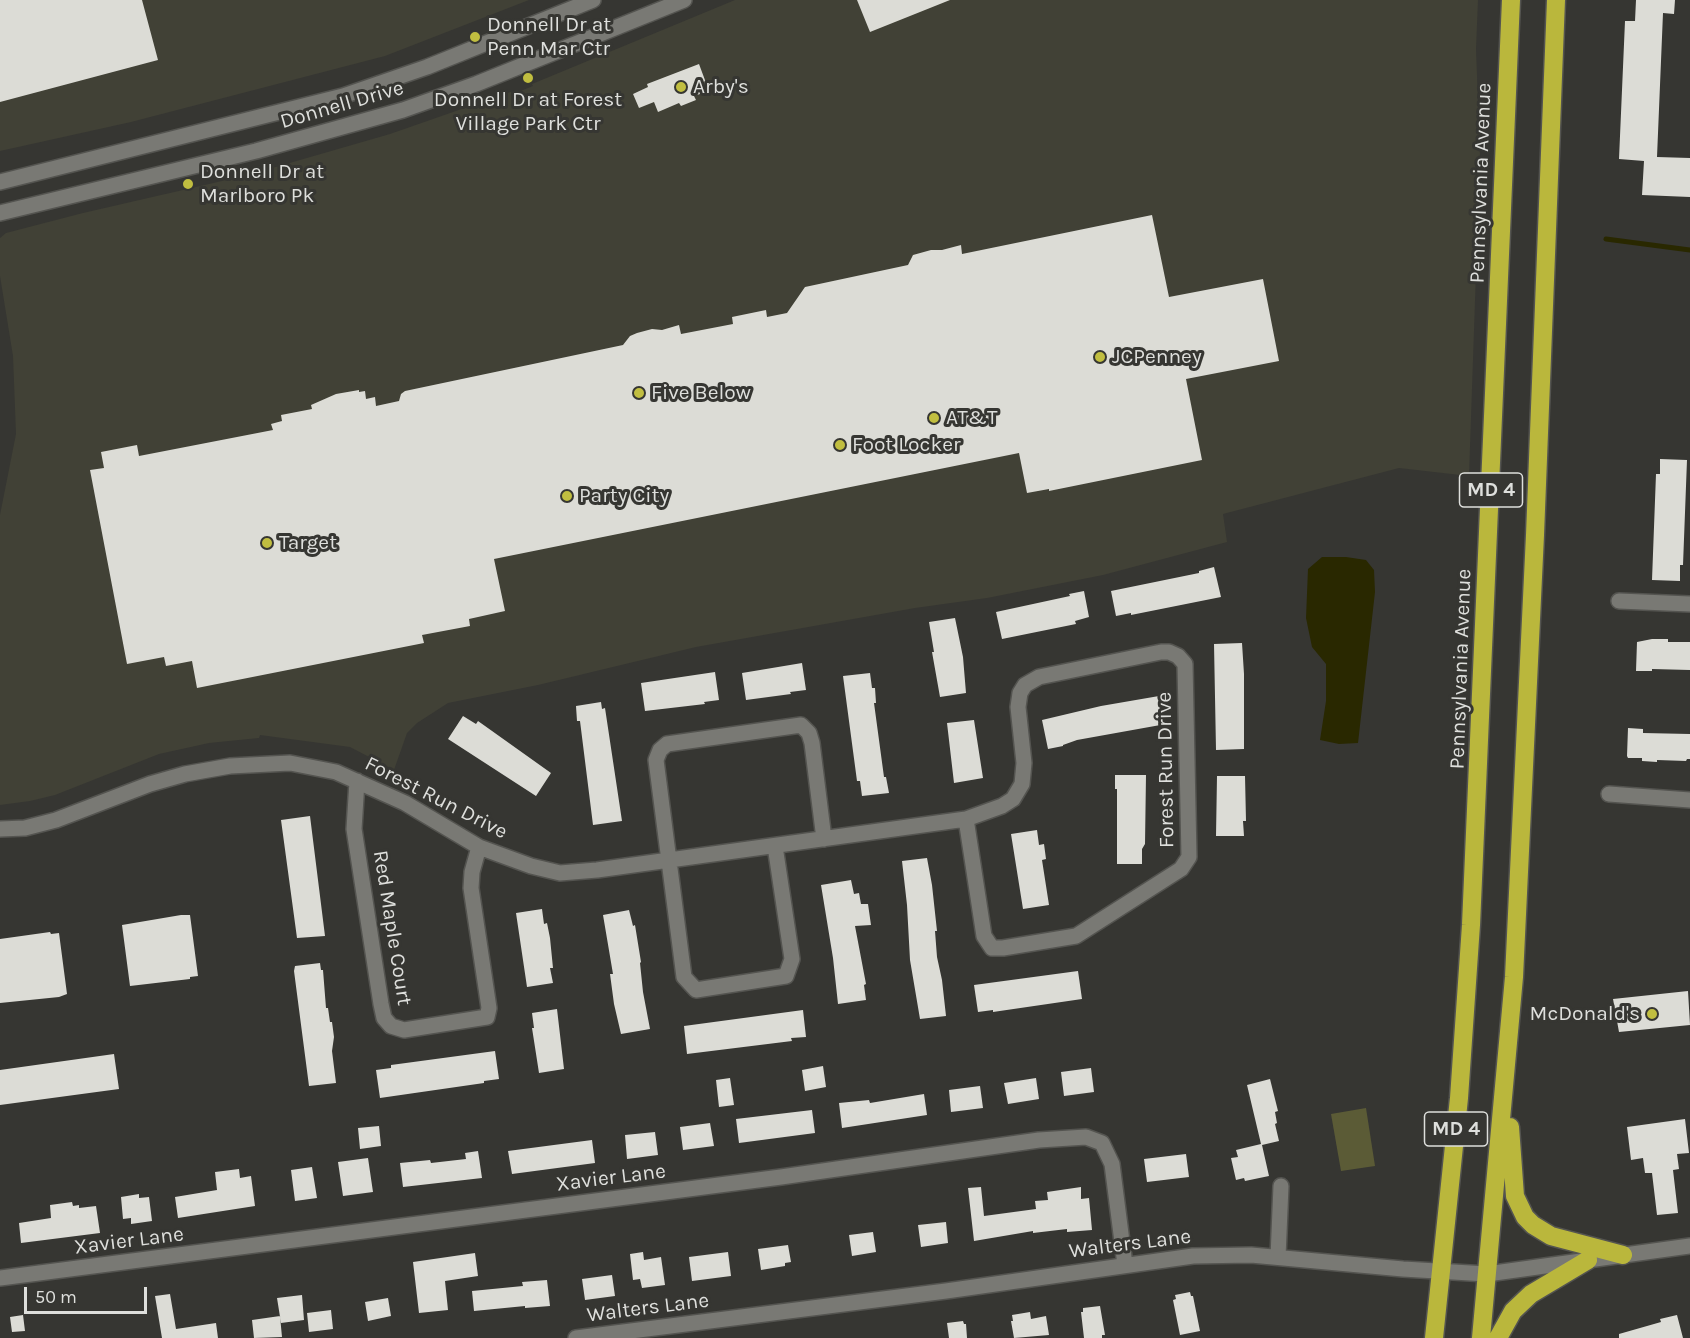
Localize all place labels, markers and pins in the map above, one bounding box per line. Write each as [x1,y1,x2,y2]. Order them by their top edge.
place label: Donnell Dr at Penn Mar Ctr [487,12,611,62]
marker: Donnell Dr at Penn Mar Ctr [468,30,482,44]
marker: Donnell Dr at Forest Village Park Ctr [521,71,535,85]
place label: Arby's [693,74,749,100]
marker: Arby's [674,80,688,94]
place label: Donnell Dr at Forest Village Park Ctr [434,87,622,137]
place label: Donnell Dr at Marlboro Pk [200,159,324,209]
marker: Donnell Dr at Marlboro Pk [181,177,195,191]
place label: JCPenney [1112,344,1202,370]
marker: JCPenney [1093,350,1107,364]
place label: Five Below [651,380,751,406]
marker: Five Below [632,386,646,400]
place label: AT&T [946,405,997,431]
marker: AT&T [927,411,941,425]
place label: Foot Locker [852,432,961,458]
marker: Foot Locker [833,438,847,452]
place label: Party City [579,483,669,509]
marker: Party City [560,489,574,503]
place label: Target [279,530,337,556]
marker: Target [260,536,274,550]
place label: McDonald's [1530,1001,1640,1027]
marker: McDonald's [1645,1007,1659,1021]

